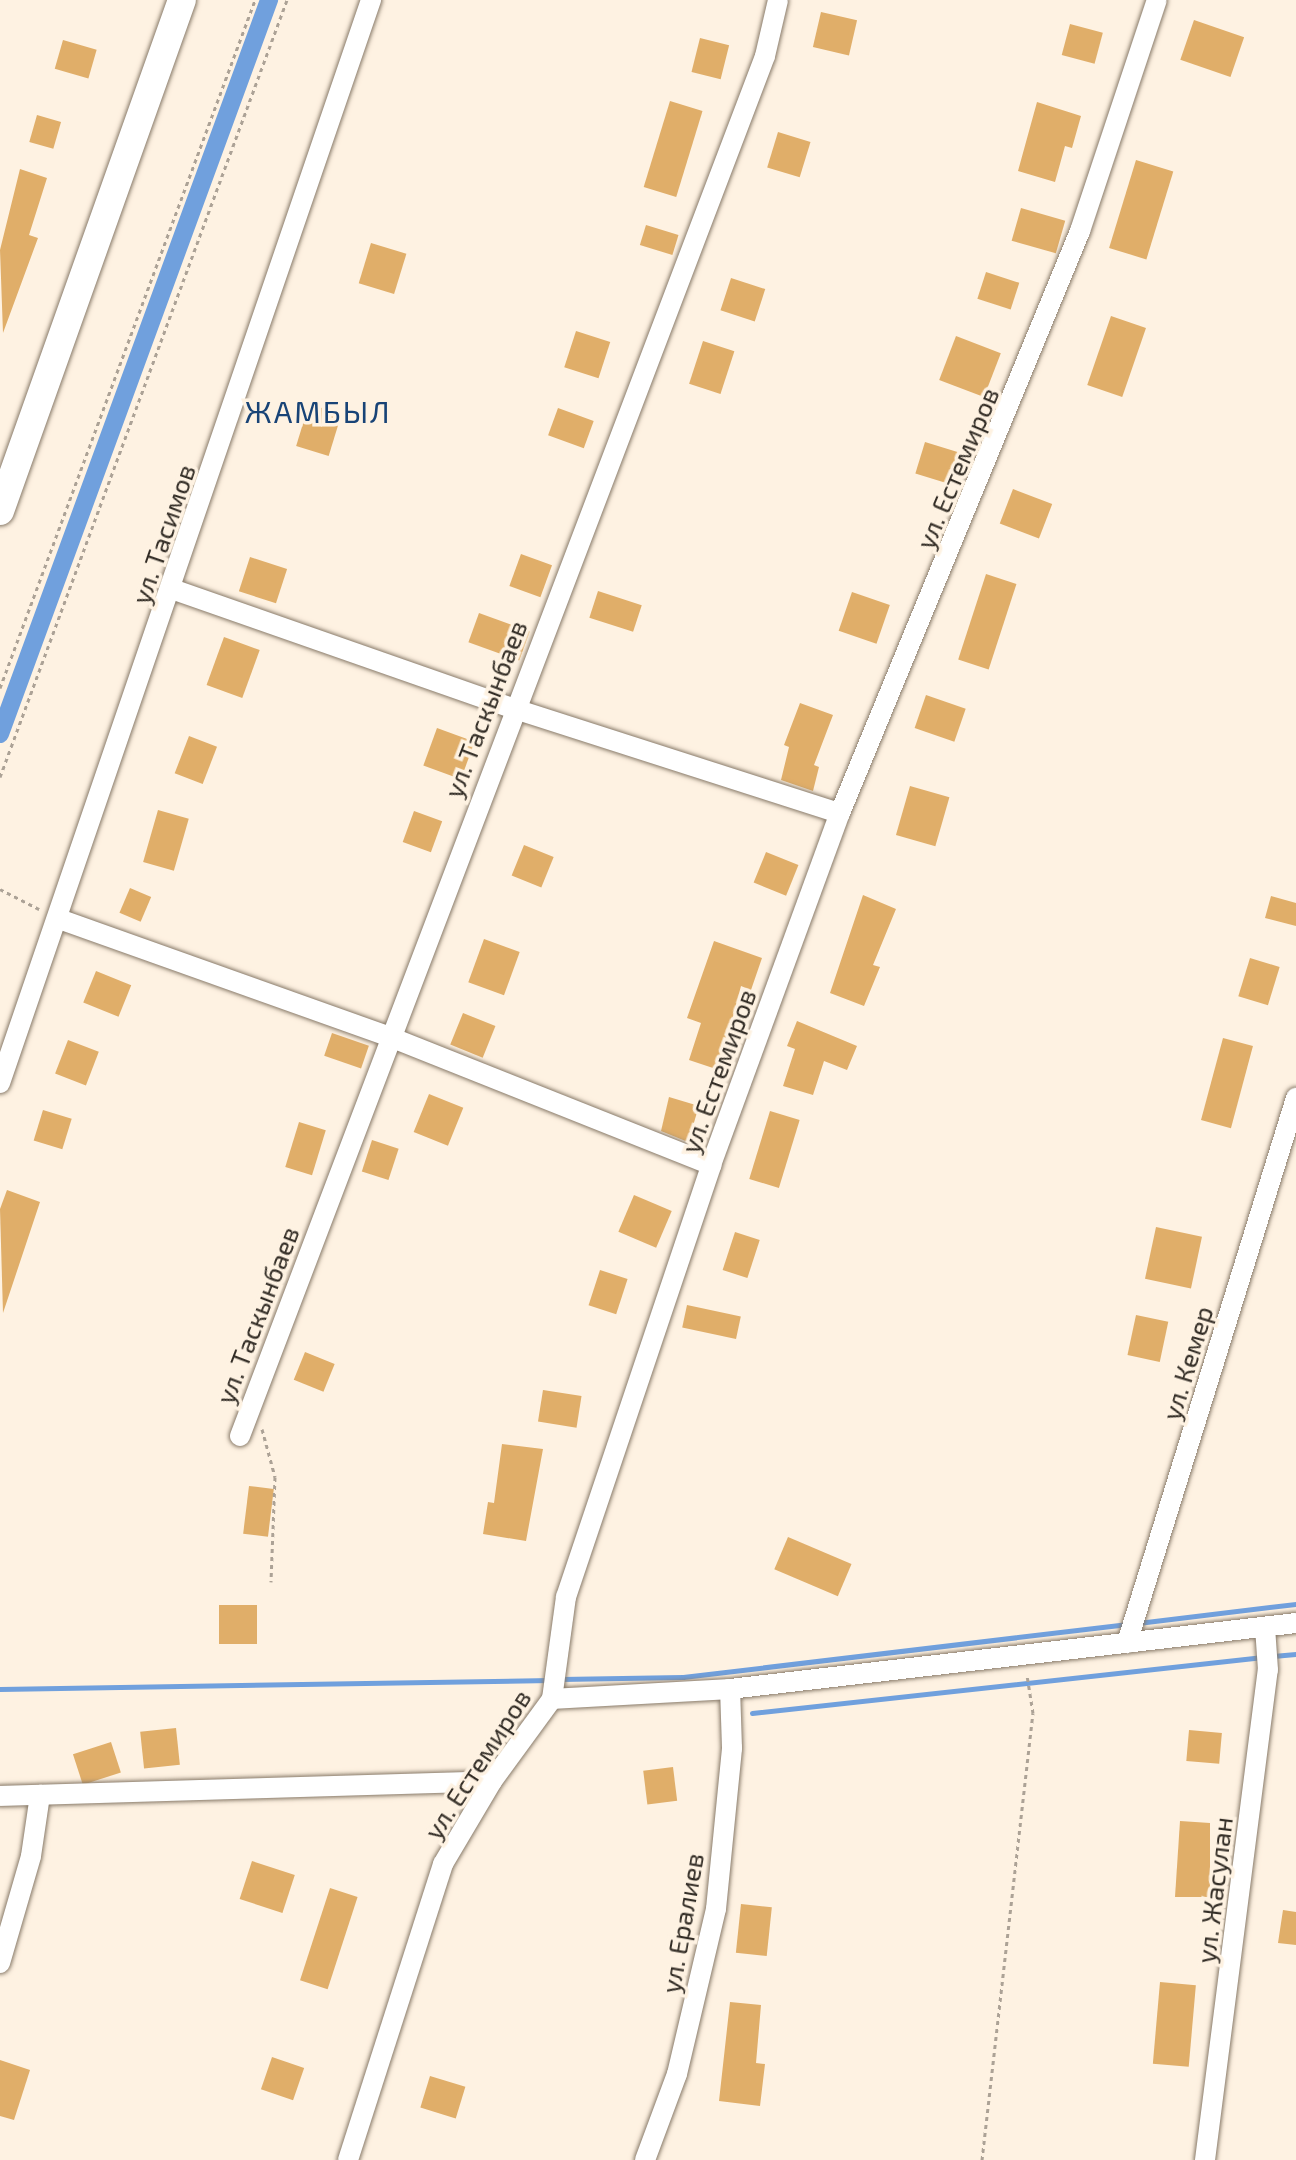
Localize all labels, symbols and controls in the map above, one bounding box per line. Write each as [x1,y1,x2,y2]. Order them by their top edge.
street label: ул. Естемиров [909,383,1005,553]
district label: ЖАМБЫЛ [244,393,392,429]
street label: ул. Тасимов [125,460,201,608]
street label: ул. Таскынбаев [437,616,533,802]
street label: ул. Естемиров [674,985,762,1157]
street label: ул. Таскынбаев [209,1222,305,1408]
street label: ул. Кемер [1155,1302,1219,1424]
street label: ул. Естемиров [417,1683,537,1845]
street label: ул. Жасулан [1190,1815,1238,1965]
street label: ул. Ералиев [654,1851,710,1995]

